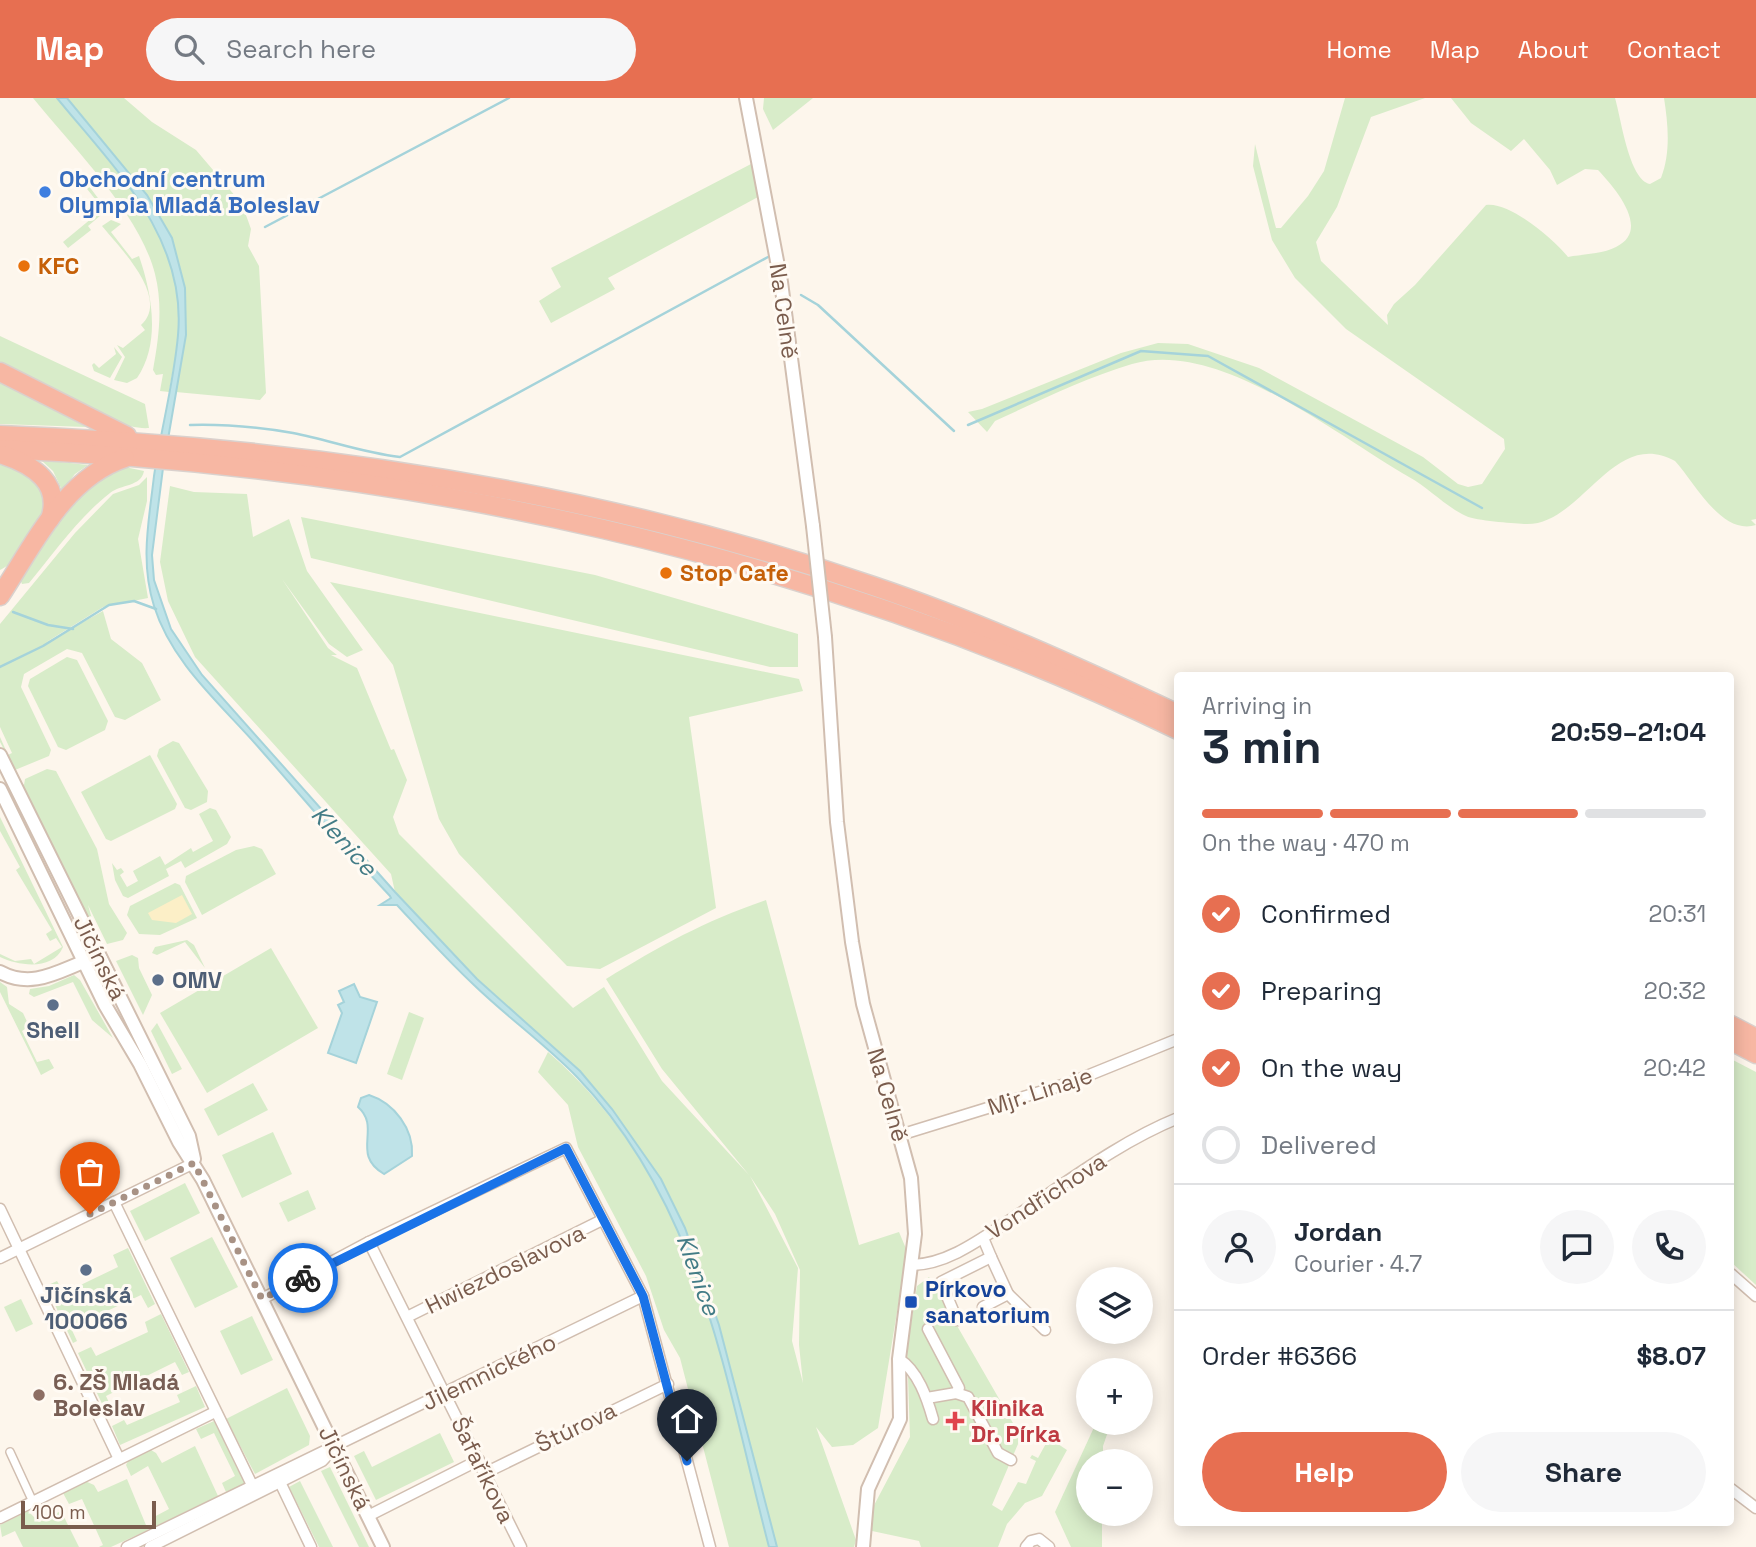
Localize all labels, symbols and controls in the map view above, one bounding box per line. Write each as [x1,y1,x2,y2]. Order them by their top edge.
search box [146,18,636,81]
text: Map [35,28,104,70]
icon: search [170,30,208,68]
text: Search here [226,32,376,66]
text: Home [1326,34,1392,65]
text: Map [1430,34,1480,65]
text: About [1518,34,1589,65]
text: Contact [1627,34,1721,65]
place label: Obchodní centrum Olympia Mladá Boleslav [59,164,320,220]
marker: Obchodní centrum Olympia Mladá Boleslav [37,184,53,200]
place label: KFC [38,251,79,281]
marker: KFC [16,258,32,274]
street label: Na Celně [762,261,806,361]
place label: Stop Cafe [680,558,789,588]
marker: Stop Cafe [658,565,674,581]
text: Arriving in [1202,691,1312,721]
text: 20:59–21:04 [1551,715,1706,749]
text: 3 min [1202,718,1322,776]
water label: Klenice [305,799,384,883]
text: On the way · 470 m [1202,828,1410,858]
icon: check [1202,895,1240,933]
text: Confirmed [1261,897,1391,931]
text: 20:31 [1648,899,1706,929]
street label: Jičínská [67,911,133,1005]
place label: OMV [172,965,222,995]
marker: OMV [150,972,166,988]
icon: check [1202,972,1240,1010]
text: Preparing [1261,974,1382,1008]
text: 20:32 [1644,976,1706,1006]
marker: Shell [45,997,61,1013]
place label: Shell [26,1015,80,1045]
street label: Na Celně [860,1045,916,1145]
icon: check [1202,1049,1240,1087]
text: On the way [1261,1051,1402,1085]
text: 20:42 [1643,1053,1706,1083]
street label: Mjr. Linaje [984,1060,1096,1122]
text: Delivered [1261,1128,1377,1162]
pin [60,1142,120,1214]
street label: Vondřichova [980,1146,1112,1246]
icon: bag [71,1153,109,1191]
button: person [1202,1210,1276,1284]
button: chat [1540,1210,1614,1284]
button: phone [1632,1210,1706,1284]
text: Jordan [1294,1215,1382,1249]
street label: Hwiezdoslavova [420,1217,590,1321]
water label: Klenice [670,1230,728,1320]
courier [268,1243,338,1313]
text: Courier · 4.7 [1294,1249,1422,1279]
icon: bike [284,1259,322,1297]
marker: Jičínská 100066 [78,1262,94,1278]
map controls [1076,1267,1153,1526]
button: layers [1076,1267,1153,1344]
place label: Pírkovo sanatorium [925,1274,1050,1330]
place label: Jičínská 100066 [40,1280,132,1336]
marker: Pírkovo sanatorium [903,1294,919,1310]
street label: Jilemnického [417,1327,561,1417]
text: Order #6366 [1202,1339,1357,1373]
text: $8.07 [1636,1339,1706,1373]
button: + [1076,1358,1153,1435]
place label: 6. ZŠ Mladá Boleslav [53,1367,180,1423]
marker: 6. ZŠ Mladá Boleslav [31,1387,47,1403]
pin [657,1389,717,1461]
place label: Klinika Dr. Pírka [971,1393,1061,1449]
street label: Štúrova [531,1395,621,1459]
icon: home [668,1400,706,1438]
marker: Klinika Dr. Pírka [945,1411,965,1431]
street label: Šafaříkova [444,1412,522,1528]
street label: Jičínská [312,1421,378,1515]
button: Help [1202,1432,1447,1512]
button: Share [1461,1432,1706,1512]
button: − [1076,1449,1153,1526]
scale bar [21,1498,156,1530]
text: 100 m [32,1500,86,1525]

